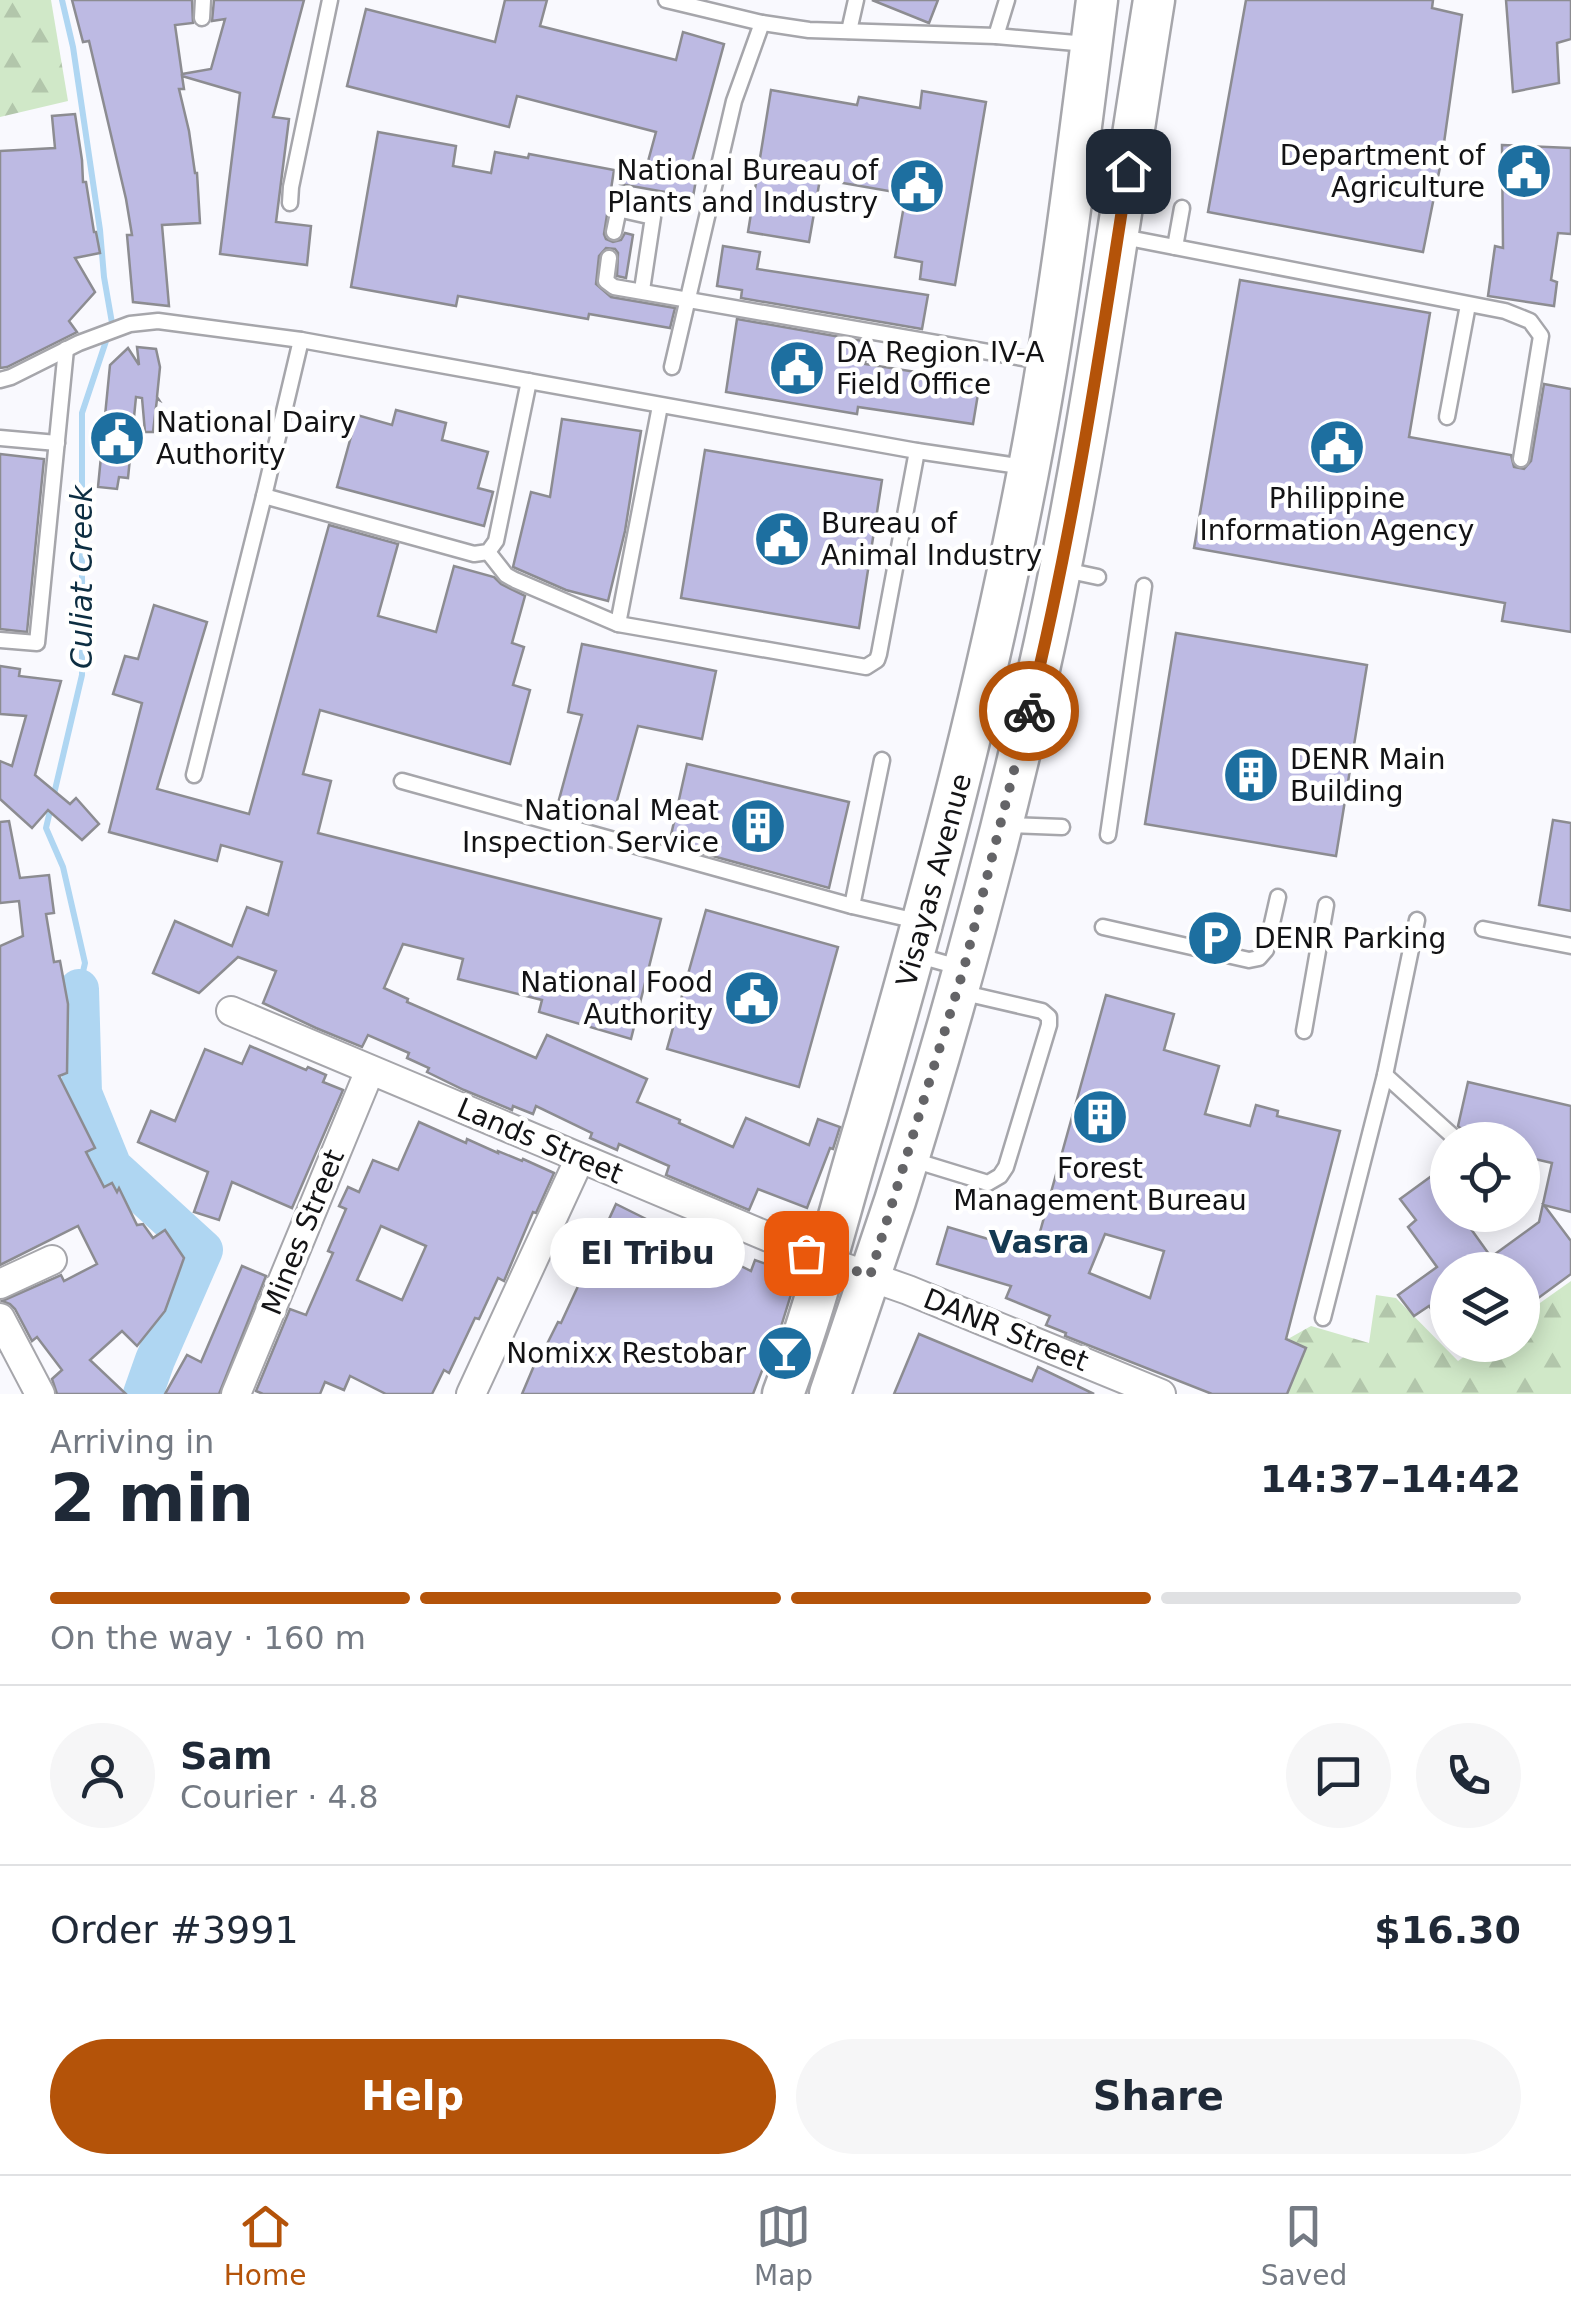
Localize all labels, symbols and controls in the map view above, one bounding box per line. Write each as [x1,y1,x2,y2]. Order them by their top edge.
pin [1086,129,1171,214]
place label: Department of Agriculture [1280,139,1486,204]
public building icon: Department of Agriculture [1494,141,1554,201]
icon: home [1101,144,1156,199]
place label: National Bureau of Plants and Industry [607,154,879,219]
public building icon: National Bureau of Plants and Industry [887,156,947,216]
place label: DA Region IV-A Field Office [836,336,1044,401]
public building icon: DA Region IV-A Field Office [767,338,827,398]
place label: National Dairy Authority [156,406,356,471]
public building icon: National Dairy Authority [87,408,147,468]
public building icon: Philippine Information Agency [1307,417,1367,477]
place label: Philippine Information Agency [1200,482,1474,547]
water label: Culiat Creek [64,483,99,669]
place label: Bureau of Animal Industry [821,507,1042,572]
public building icon: Bureau of Animal Industry [752,509,812,569]
courier [979,661,1079,761]
icon: bike [1002,684,1057,739]
place label: DENR Main Building [1290,743,1445,808]
building icon: DENR Main Building [1221,745,1281,805]
street label: Visayas Avenue [890,770,978,990]
place label: National Meat Inspection Service [462,794,719,859]
building icon: National Meat Inspection Service [728,796,788,856]
parking icon: DENR Parking [1185,908,1245,968]
place label: DENR Parking [1254,922,1446,955]
place label: National Food Authority [520,966,713,1031]
public building icon: National Food Authority [722,968,782,1028]
building icon: Forest Management Bureau [1070,1087,1130,1147]
street label: Lands Street [452,1091,628,1191]
map controls [1430,1122,1540,1362]
button: locate [1430,1122,1540,1232]
street label: Mines Street [255,1144,351,1320]
place label: Forest Management Bureau [953,1152,1247,1217]
pin [764,1211,849,1296]
callout: El Tribu [551,1218,746,1288]
district label: Vasra [988,1223,1090,1261]
icon: bag [779,1226,834,1281]
text: El Tribu [580,1234,715,1272]
button: layers [1430,1252,1540,1362]
street label: DANR Street [919,1282,1093,1378]
bar icon: Nomixx Restobar [755,1323,815,1383]
place label: Nomixx Restobar [506,1337,746,1370]
text: Arriving in [50,1423,214,1461]
text: 14:37–14:42 [1260,1457,1521,1501]
text: 2 min [50,1461,254,1536]
text: On the way · 160 m [50,1619,366,1657]
button: person [50,1723,155,1828]
button: chat [1286,1723,1391,1828]
button: phone [1416,1723,1521,1828]
text: Sam [180,1734,273,1778]
text: Courier · 4.8 [180,1778,379,1816]
text: Order #3991 [50,1908,299,1952]
text: $16.30 [1374,1908,1521,1952]
button: Help [50,2039,776,2154]
button: Share [796,2039,1521,2154]
tab: Home [224,2199,306,2292]
tab: Map [754,2199,813,2292]
tab: Saved [1261,2199,1347,2292]

